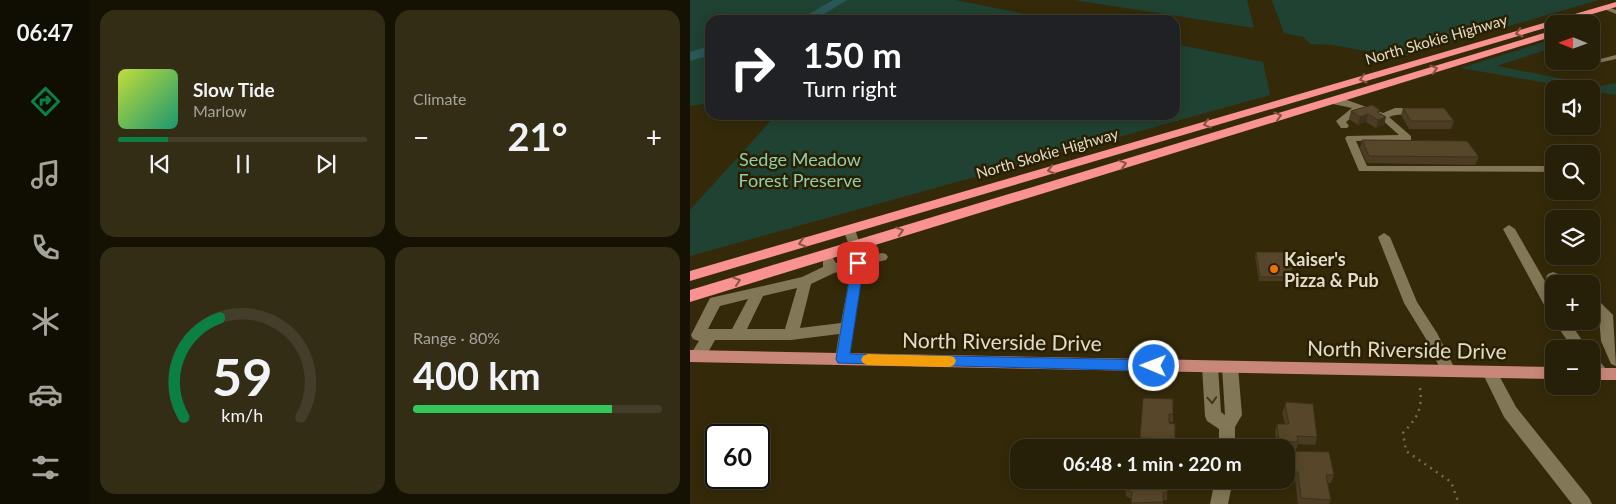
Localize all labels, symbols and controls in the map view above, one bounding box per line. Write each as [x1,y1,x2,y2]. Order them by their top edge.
street label: North Skokie Highway [1363,10,1510,68]
north arrow [1545,15,1600,70]
map controls [1545,15,1600,395]
text: 06:47 [17,19,73,46]
one-way arrow [1515,27,1523,37]
text: 150 m [803,33,902,75]
icon: right [720,35,785,100]
one-way arrow [1429,65,1437,75]
one-way arrow [1359,73,1368,83]
text: Turn right [803,75,897,102]
text: Slow Tide [193,78,275,101]
button: sound [1545,80,1600,135]
icon: directions [28,84,63,119]
text: Climate [413,89,466,108]
text: Marlow [193,101,247,120]
one-way arrow [1274,112,1282,122]
text: 21° [508,113,567,159]
one-way arrow [1203,119,1212,129]
text: − [413,120,429,154]
text: + [646,120,662,154]
street label: North Skokie Highway [974,124,1121,182]
button: search [1545,145,1600,200]
park label: Sedge Meadow Forest Preserve [739,148,861,191]
icon: previous [146,150,174,178]
icon: pause [229,150,257,178]
icon: next [312,150,340,178]
icon: music [28,157,63,192]
one-way arrow [1118,159,1126,169]
one-way arrow [1047,164,1055,175]
button: layers [1545,210,1600,265]
one-way arrow [896,227,904,237]
icon: phone [28,230,63,265]
one-way arrow [799,238,807,248]
pin [837,242,879,284]
place label: Kaiser's Pizza & Pub [1284,248,1379,291]
icon: arrive [844,249,872,277]
marker: Kaiser's Pizza & Pub [1268,263,1280,275]
button: + [1545,275,1600,330]
one-way arrow [732,277,740,287]
icon: climate [28,304,63,339]
street label: North Riverside Drive [902,327,1102,355]
text: Range · 80% [413,328,500,347]
street label: North Riverside Drive [1307,335,1507,363]
position arrow [1127,339,1179,391]
button: − [1545,340,1600,395]
text: 59 [212,345,273,407]
text: 400 km [413,352,541,398]
icon: car [28,377,63,412]
one-way arrow [1206,396,1217,404]
text: km/h [222,404,263,426]
speed limit sign: 60 [705,424,770,489]
icon: filters [28,450,63,485]
text: 06:48 · 1 min · 220 m [1063,452,1242,475]

